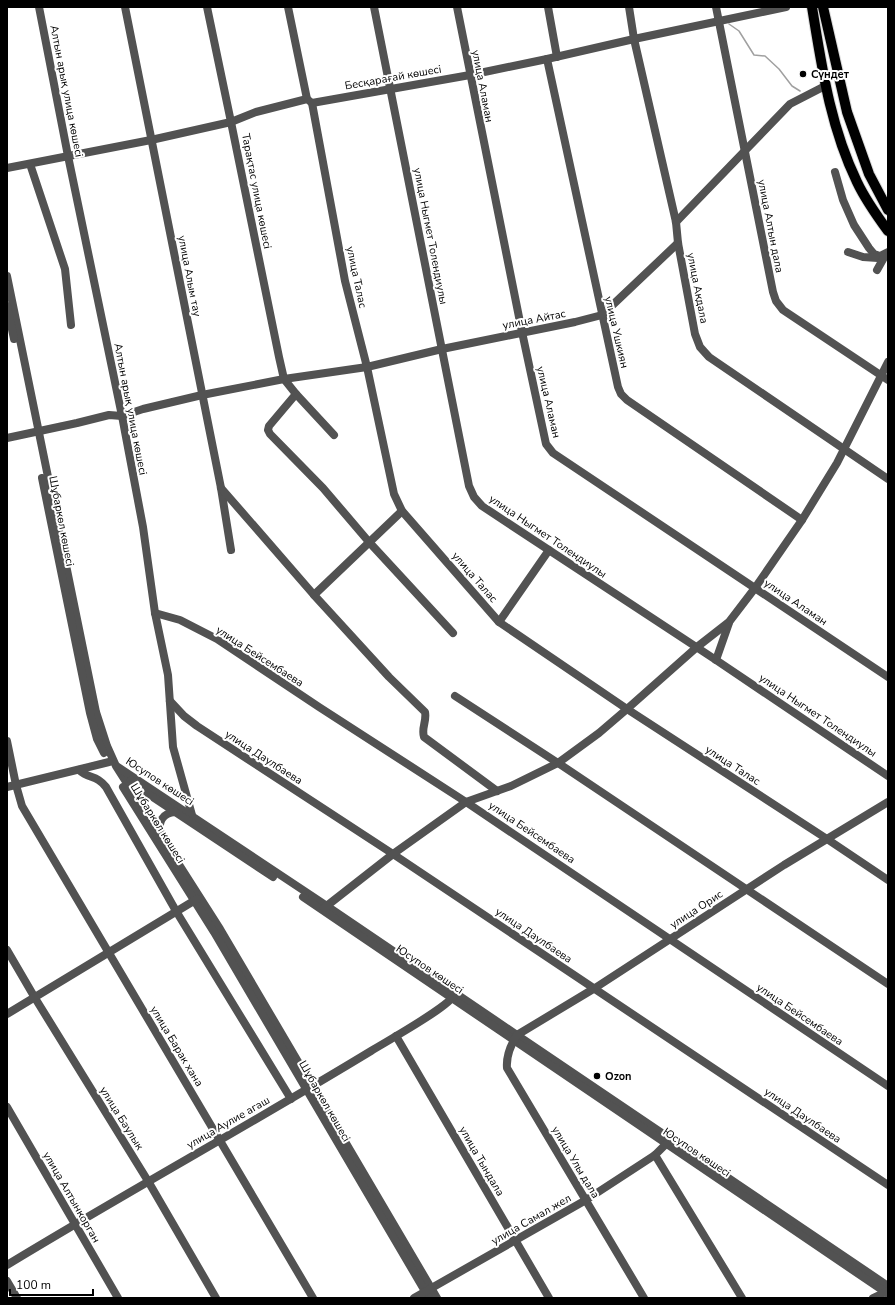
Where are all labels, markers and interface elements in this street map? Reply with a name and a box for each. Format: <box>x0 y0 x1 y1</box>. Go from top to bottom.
street label: Алтын арық улица көшесі <box>46 24 87 158</box>
street label: улица Аламан <box>468 49 497 124</box>
street label: Бесқарағай көшесі <box>344 62 443 93</box>
place label: Сүндет <box>811 67 850 82</box>
marker: Сүндет <box>798 69 808 79</box>
street label: Тарақтас улица көшесі <box>238 132 275 250</box>
street label: улица Ныгмет Толендиулы <box>410 166 451 306</box>
street label: улица Алтын дала <box>754 178 787 274</box>
street label: улица Алым тау <box>174 234 205 318</box>
street label: улица Талас <box>343 245 370 309</box>
street label: улица Акдала <box>683 251 712 325</box>
street label: улица Ушкиян <box>601 295 632 370</box>
street label: улица Айтас <box>501 306 567 333</box>
street label: Алтын арық улица көшесі <box>110 342 151 476</box>
street label: улица Аламан <box>533 365 564 440</box>
street label: Шұбаркөл көшесі <box>45 475 78 568</box>
street label: улица Ныгмет Толендиулы <box>486 491 610 581</box>
street label: улица Талас <box>448 549 501 606</box>
street label: улица Аламан <box>761 576 830 629</box>
street label: улица Бейсембаева <box>213 622 306 690</box>
street label: улица Ныгмет Толендиулы <box>756 670 880 760</box>
street label: улица Даулбаева <box>222 727 306 788</box>
street label: улица Талас <box>702 742 763 789</box>
street label: Юсупов көшесі <box>123 754 197 809</box>
street label: Шұбаркөл көшесі <box>127 780 188 866</box>
street label: улица Бейсембаева <box>485 798 578 867</box>
street label: улица Орис <box>667 887 726 932</box>
street label: улица Даулбаева <box>492 904 575 967</box>
street label: Юсупов көшесі <box>393 941 466 998</box>
street label: улица Бейсембаева <box>753 980 846 1049</box>
street label: улица Барак хана <box>146 1003 207 1090</box>
street label: Шұбаркөл көшесі <box>295 1058 354 1145</box>
place label: Ozon <box>605 1069 632 1084</box>
marker: Ozon <box>592 1071 602 1081</box>
street label: улица Баулык <box>96 1084 147 1153</box>
street label: улица Даулбаева <box>761 1084 844 1147</box>
street label: улица Аулие агаш <box>184 1093 273 1152</box>
street label: улица Улы дала <box>548 1123 603 1201</box>
street label: улица Тындала <box>455 1124 508 1199</box>
street label: Юсупов көшесі <box>660 1124 733 1181</box>
street label: улица Алтынкорган <box>39 1149 104 1246</box>
street label: улица Самал жел <box>489 1190 574 1248</box>
scale bar <box>10 1271 93 1297</box>
text: 100 m <box>16 1277 51 1293</box>

